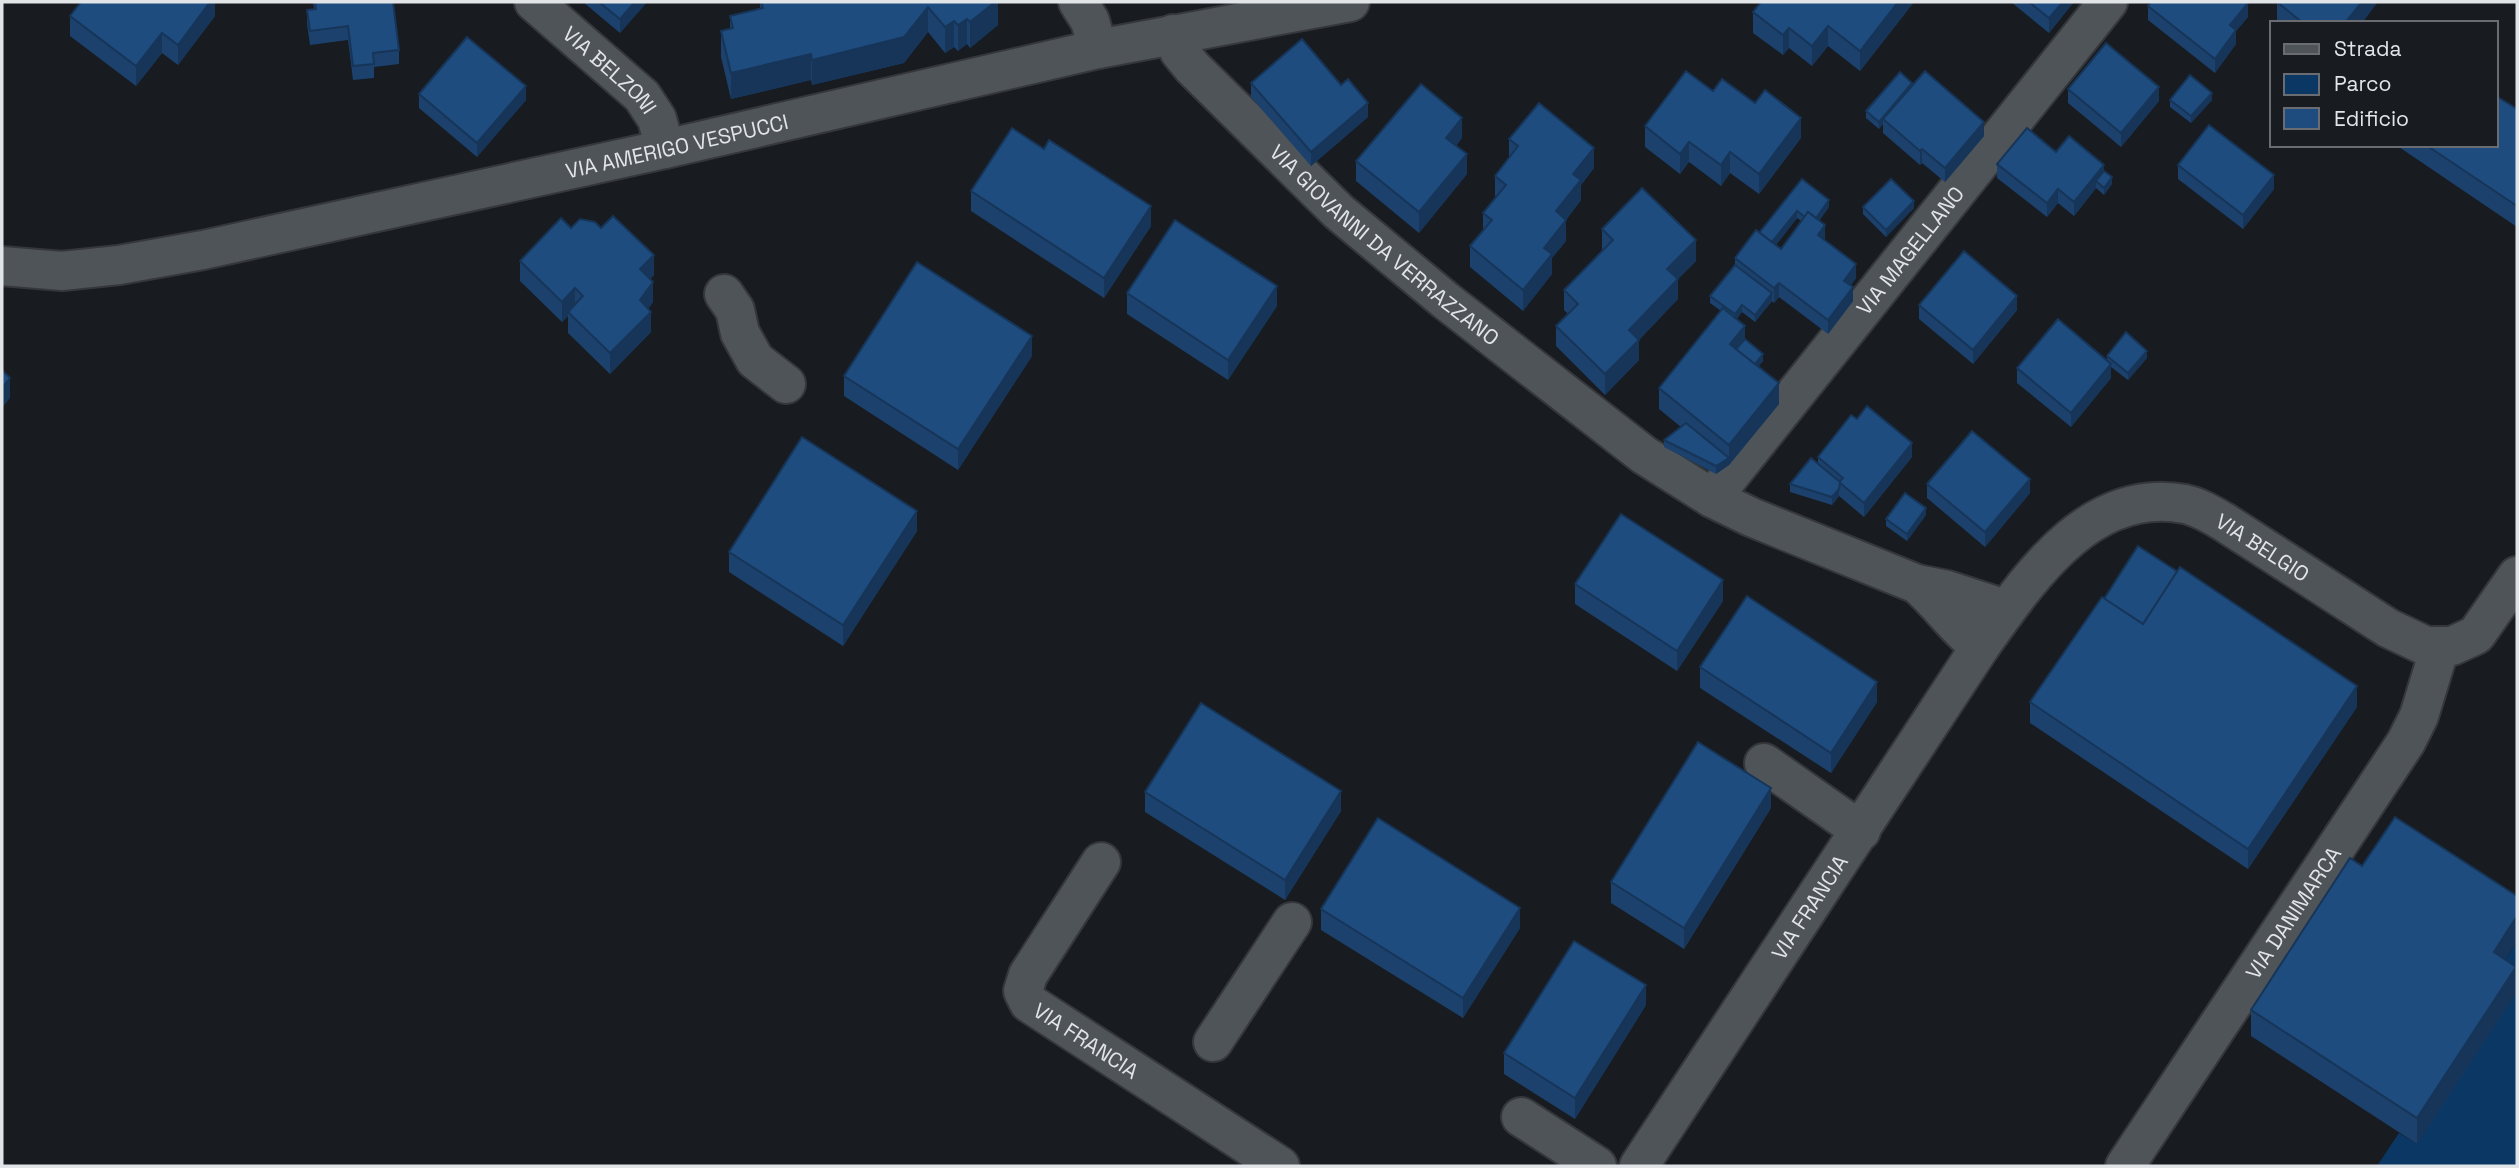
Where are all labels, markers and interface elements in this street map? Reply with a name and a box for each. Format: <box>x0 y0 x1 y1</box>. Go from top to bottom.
street label: VIA BELZONI <box>557 20 663 119</box>
legend <box>2270 21 2498 147</box>
text: Strada <box>2334 35 2401 62</box>
text: Parco <box>2334 70 2392 97</box>
text: Edificio <box>2334 105 2409 132</box>
street label: VIA AMERIGO VESPUCCI <box>563 108 791 184</box>
street label: VIA GIOVANNI DA VERRAZZANO <box>1264 138 1505 351</box>
street label: VIA MAGELLANO <box>1850 180 1969 320</box>
street label: VIA BELGIO <box>2211 507 2315 587</box>
street label: VIA DANIMARCA <box>2239 841 2347 984</box>
street label: VIA FRANCIA <box>1765 849 1853 965</box>
street label: VIA FRANCIA <box>1029 996 1144 1084</box>

